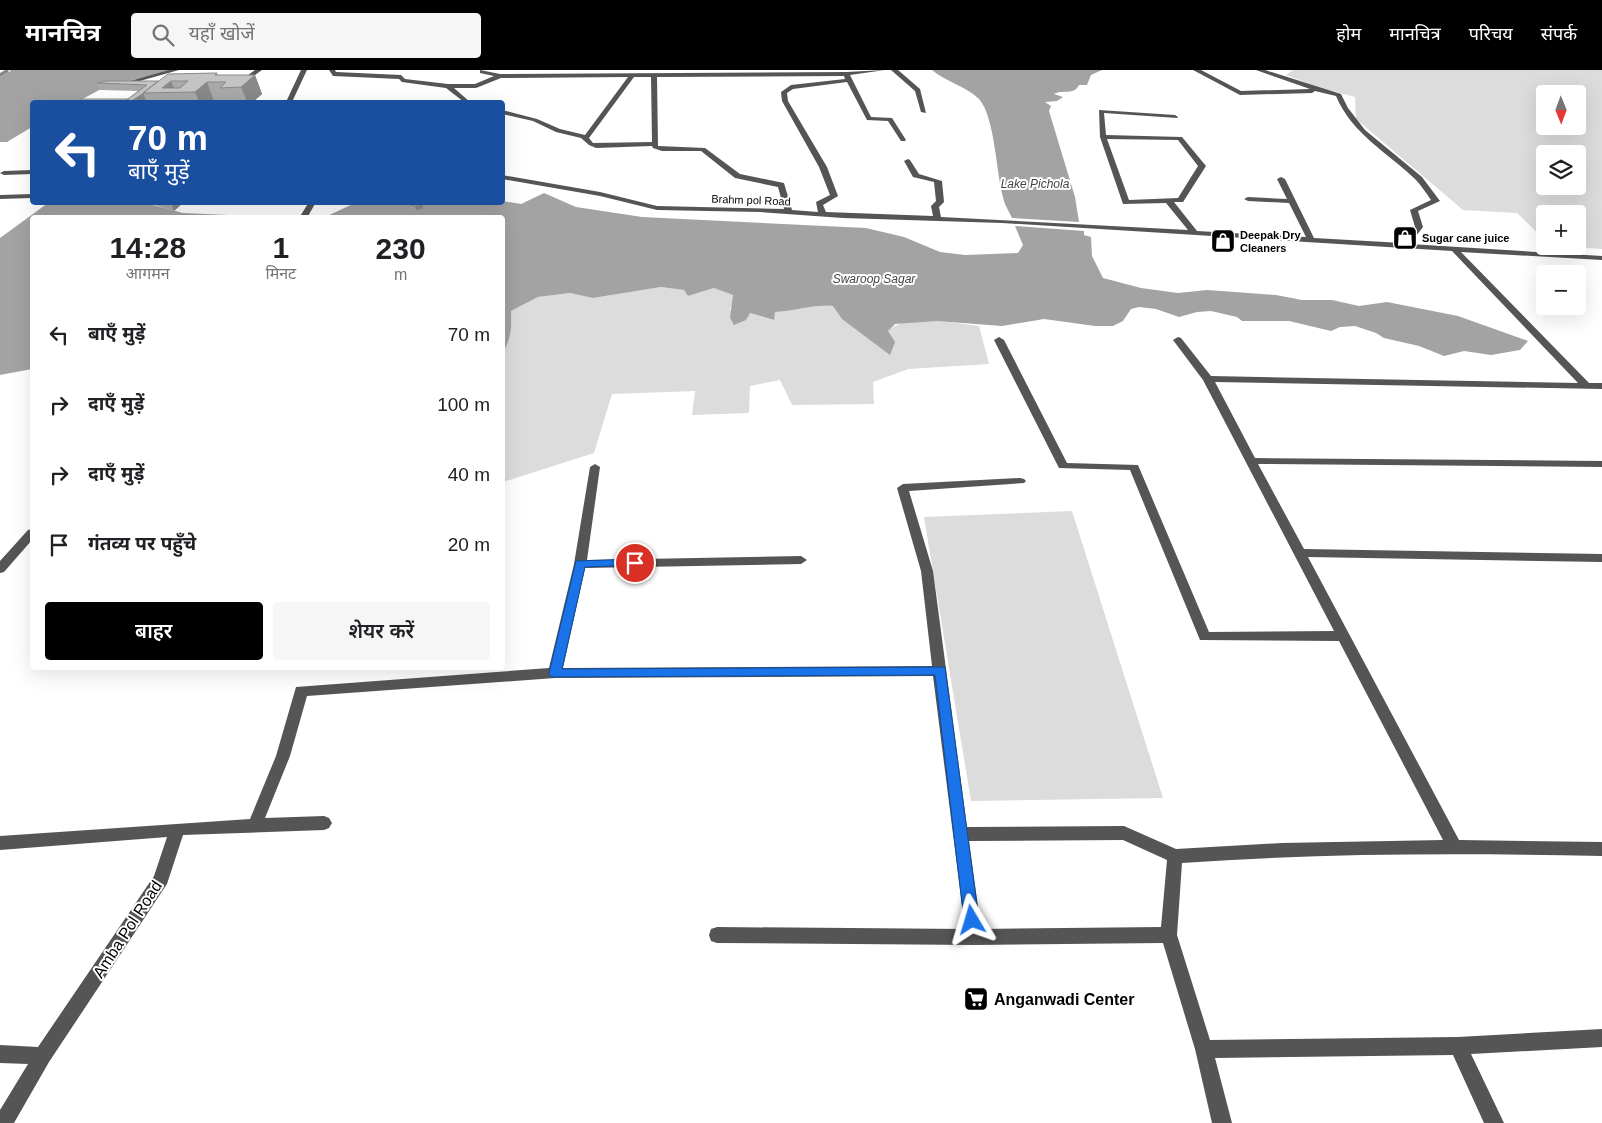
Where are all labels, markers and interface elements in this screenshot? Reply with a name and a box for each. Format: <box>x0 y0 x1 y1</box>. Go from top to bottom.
search box <box>131 13 481 58</box>
text: मानचित्र <box>25 19 101 46</box>
icon: search <box>149 21 177 49</box>
text: यहाँ खोजें <box>189 23 255 44</box>
text: होम <box>1336 24 1361 44</box>
text: मानचित्र <box>1389 24 1441 44</box>
text: परिचय <box>1469 24 1513 44</box>
text: संपर्क <box>1541 24 1577 44</box>
north arrow <box>1536 85 1586 135</box>
map controls <box>1536 85 1586 315</box>
text: 70 m <box>128 118 208 157</box>
icon: left <box>45 120 110 185</box>
button: layers <box>1536 145 1586 195</box>
text: बाएँ मुड़ें <box>128 159 189 184</box>
water label: Lake Pichola <box>1001 177 1070 191</box>
street label: Brahm pol Road <box>711 193 791 207</box>
button: + <box>1536 205 1586 255</box>
shop icon: Sugar cane juice <box>1392 225 1418 251</box>
shop icon: Deepak Dry Cleaners <box>1210 228 1236 254</box>
place label: Deepak Dry Cleaners <box>1240 229 1301 254</box>
text: 14:28 <box>109 231 186 264</box>
text: 1 <box>272 231 289 264</box>
text: 230 <box>376 232 426 265</box>
place label: Sugar cane juice <box>1422 232 1509 244</box>
text: आगमन <box>126 265 170 282</box>
text: मिनट <box>265 265 296 282</box>
button: − <box>1536 265 1586 315</box>
text: m <box>394 266 407 283</box>
water label: Swaroop Sagar <box>833 272 916 286</box>
icon: left <box>45 321 73 349</box>
text: बाएँ मुड़ें <box>88 323 145 344</box>
text: 70 m <box>448 324 490 345</box>
icon: right <box>45 391 73 419</box>
text: दाएँ मुड़ें <box>88 393 144 414</box>
text: 100 m <box>437 394 490 415</box>
icon: right <box>45 461 73 489</box>
text: दाएँ मुड़ें <box>88 463 144 484</box>
text: 40 m <box>448 464 490 485</box>
icon: arrive <box>45 531 73 559</box>
text: गंतव्य पर पहुँचे <box>88 533 196 554</box>
text: 20 m <box>448 534 490 555</box>
pin <box>614 542 656 584</box>
icon: arrive <box>621 549 649 577</box>
button: बाहर <box>45 602 263 660</box>
button: शेयर करें <box>273 602 490 660</box>
street label: Amba Pol Road <box>90 878 165 981</box>
position arrow <box>945 893 997 945</box>
supermarket icon: Anganwadi Center <box>963 986 989 1012</box>
place label: Anganwadi Center <box>994 991 1134 1008</box>

